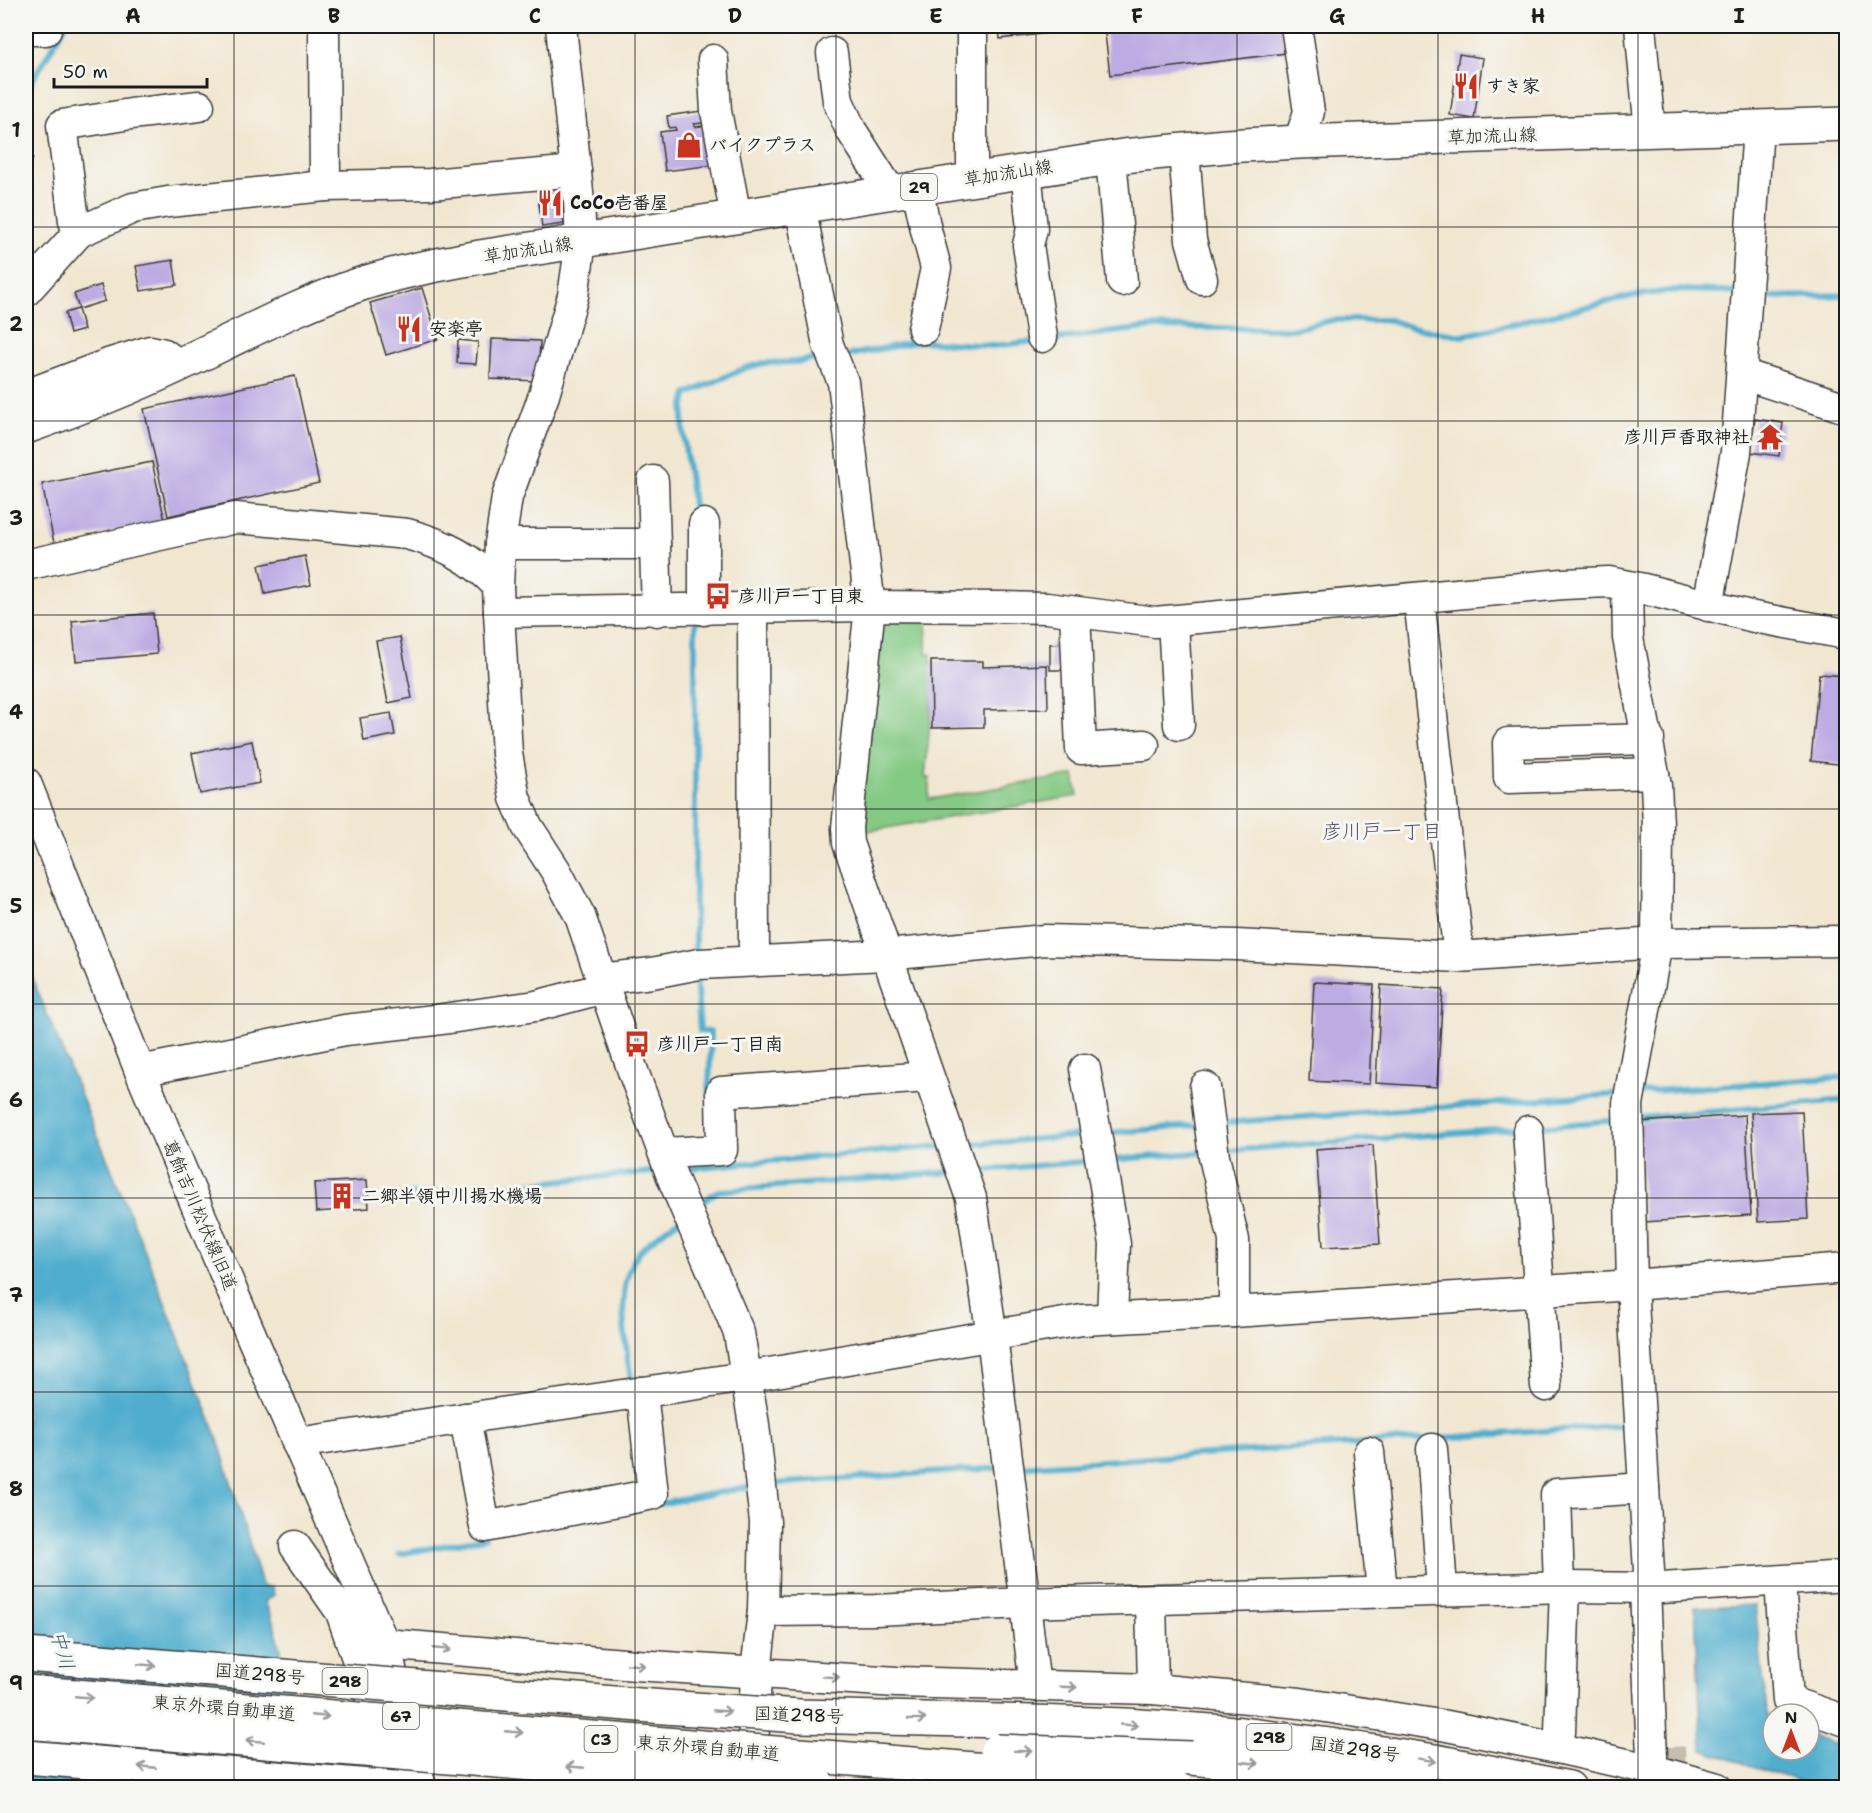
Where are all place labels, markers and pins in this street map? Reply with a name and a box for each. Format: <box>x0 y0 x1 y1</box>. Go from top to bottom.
restaurant icon: すき家 <box>1451 71 1481 101</box>
place label: すき家 <box>1486 74 1540 98</box>
shop icon: バイクプラス <box>674 130 704 160</box>
place label: バイクプラス <box>709 133 816 157</box>
restaurant icon: CoCo壱番屋 <box>535 188 565 218</box>
place label: CoCo壱番屋 <box>570 191 669 215</box>
restaurant icon: 安楽亭 <box>394 314 424 344</box>
place label: 安楽亭 <box>429 317 483 341</box>
temple icon: 彦川戸香取神社 <box>1755 422 1785 452</box>
place label: 彦川戸香取神社 <box>1624 425 1750 449</box>
bus stop icon: 彦川戸一丁目東 <box>703 581 733 611</box>
place label: 彦川戸一丁目東 <box>738 584 864 608</box>
bus stop icon: 彦川戸一丁目南 <box>622 1029 652 1059</box>
place label: 彦川戸一丁目南 <box>657 1032 783 1056</box>
building icon: 二郷半領中川揚水機場 <box>327 1181 357 1211</box>
place label: 二郷半領中川揚水機場 <box>362 1184 542 1208</box>

